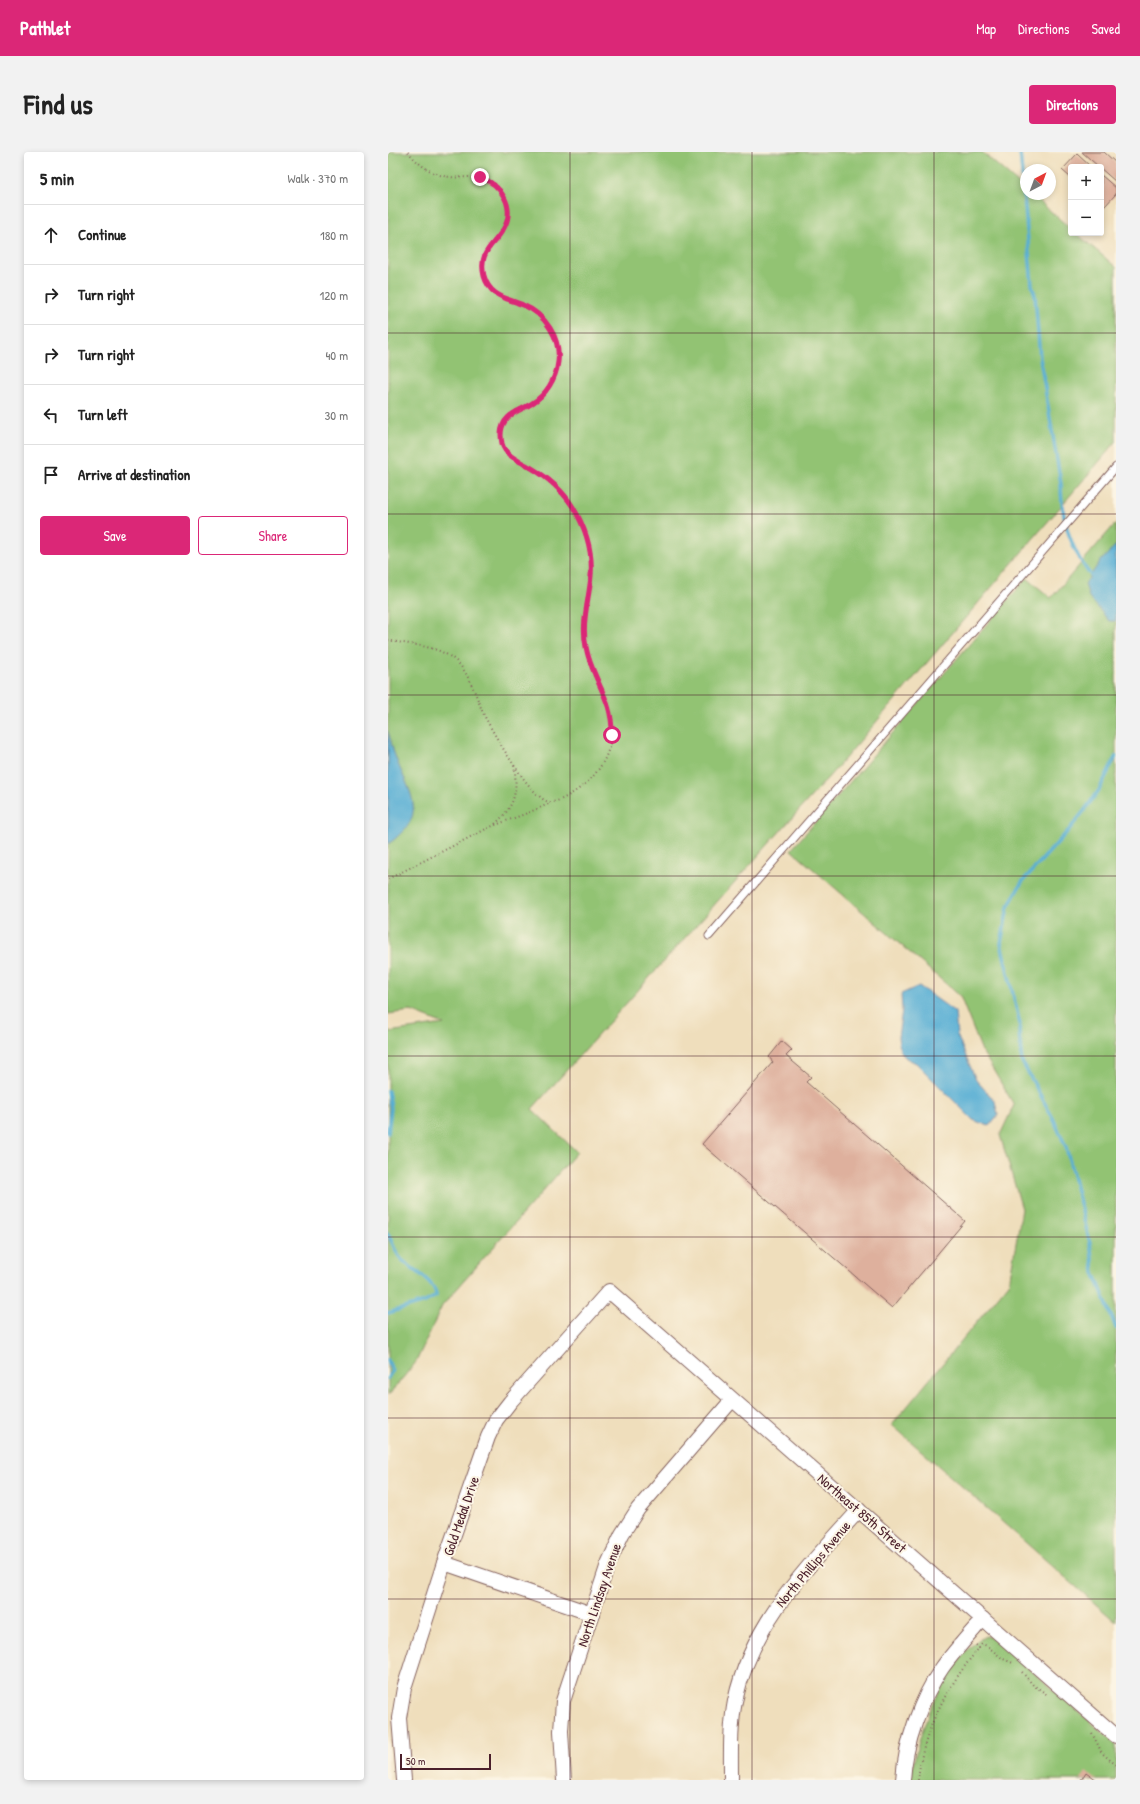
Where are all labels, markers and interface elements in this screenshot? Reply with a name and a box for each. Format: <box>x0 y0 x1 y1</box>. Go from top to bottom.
text: Pathlet <box>20 15 70 41</box>
text: Map <box>976 19 996 38</box>
text: Directions <box>1018 19 1069 38</box>
text: Saved <box>1091 19 1120 38</box>
text: Find us <box>24 85 93 123</box>
button: Directions <box>1029 85 1116 124</box>
north arrow <box>1020 164 1056 200</box>
map controls <box>1068 164 1104 236</box>
button: + <box>1068 164 1104 200</box>
text: 5 min <box>40 167 74 190</box>
route end <box>471 168 489 186</box>
text: Walk · 370 m <box>288 169 348 187</box>
button: − <box>1068 200 1104 236</box>
icon: ahead <box>40 224 62 246</box>
text: Continue <box>78 224 126 245</box>
text: 180 m <box>320 226 348 244</box>
icon: right <box>40 284 62 306</box>
text: Turn right <box>78 284 134 305</box>
text: 120 m <box>320 286 348 304</box>
icon: right <box>40 344 62 366</box>
text: Turn right <box>78 344 134 365</box>
text: 40 m <box>325 346 348 364</box>
icon: left <box>40 404 62 426</box>
text: Turn left <box>78 404 128 425</box>
text: 30 m <box>325 406 348 424</box>
icon: arrive <box>40 464 62 486</box>
text: Arrive at destination <box>78 464 190 485</box>
button: Save <box>40 516 190 555</box>
button: Share <box>198 516 348 555</box>
route start <box>603 726 621 744</box>
street label: Northeast 85th Street <box>814 1469 911 1557</box>
street label: Gold Medal Drive <box>438 1473 483 1558</box>
street label: North Phillips Avenue <box>771 1516 855 1612</box>
street label: North Lindsay Avenue <box>572 1540 626 1649</box>
scale bar <box>400 1752 491 1771</box>
text: 50 m <box>406 1754 426 1768</box>

